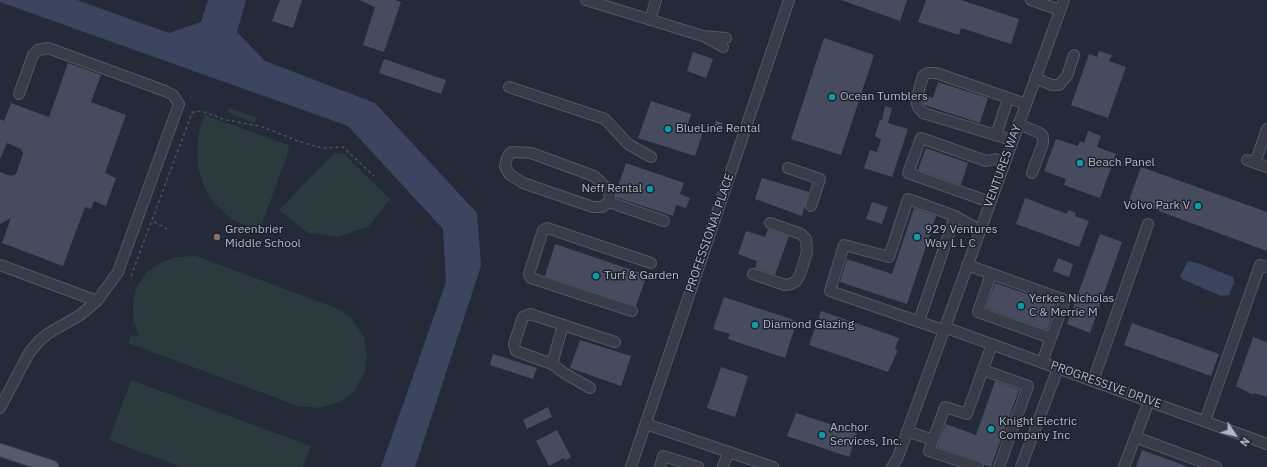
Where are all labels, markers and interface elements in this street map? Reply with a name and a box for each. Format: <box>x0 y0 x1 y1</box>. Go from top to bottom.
place label: Ocean Tumblers <box>840 90 928 104</box>
marker: Ocean Tumblers <box>827 92 837 102</box>
place label: BlueLine Rental <box>676 122 761 136</box>
street label: VENTURES WAY <box>981 123 1025 209</box>
marker: BlueLine Rental <box>663 124 673 134</box>
place label: Beach Panel <box>1088 156 1155 170</box>
marker: Beach Panel <box>1075 158 1085 168</box>
street label: PROFESSIONAL PLACE <box>683 172 737 294</box>
place label: Neff Rental <box>582 182 642 196</box>
marker: Neff Rental <box>645 184 655 194</box>
place label: Volvo Park V <box>1123 199 1190 213</box>
marker: Volvo Park V <box>1193 201 1203 211</box>
place label: Greenbrier Middle School <box>225 223 301 251</box>
place label: 929 Ventures Way L L C <box>925 223 998 251</box>
marker: Greenbrier Middle School <box>212 232 222 242</box>
marker: 929 Ventures Way L L C <box>912 232 922 242</box>
place label: Turf & Garden <box>604 269 679 283</box>
marker: Turf & Garden <box>591 271 601 281</box>
place label: Yerkes Nicholas C & Merrie M <box>1029 292 1114 320</box>
marker: Yerkes Nicholas C & Merrie M <box>1016 301 1026 311</box>
place label: Diamond Glazing <box>763 318 854 332</box>
marker: Diamond Glazing <box>750 320 760 330</box>
street label: PROGRESSIVE DRIVE <box>1049 358 1163 412</box>
place label: Knight Electric Company Inc <box>999 415 1077 443</box>
north arrow <box>1215 415 1255 455</box>
place label: Anchor Services, Inc. <box>830 421 902 449</box>
marker: Knight Electric Company Inc <box>986 424 996 434</box>
marker: Anchor Services, Inc. <box>817 430 827 440</box>
text: N <box>1237 435 1253 449</box>

